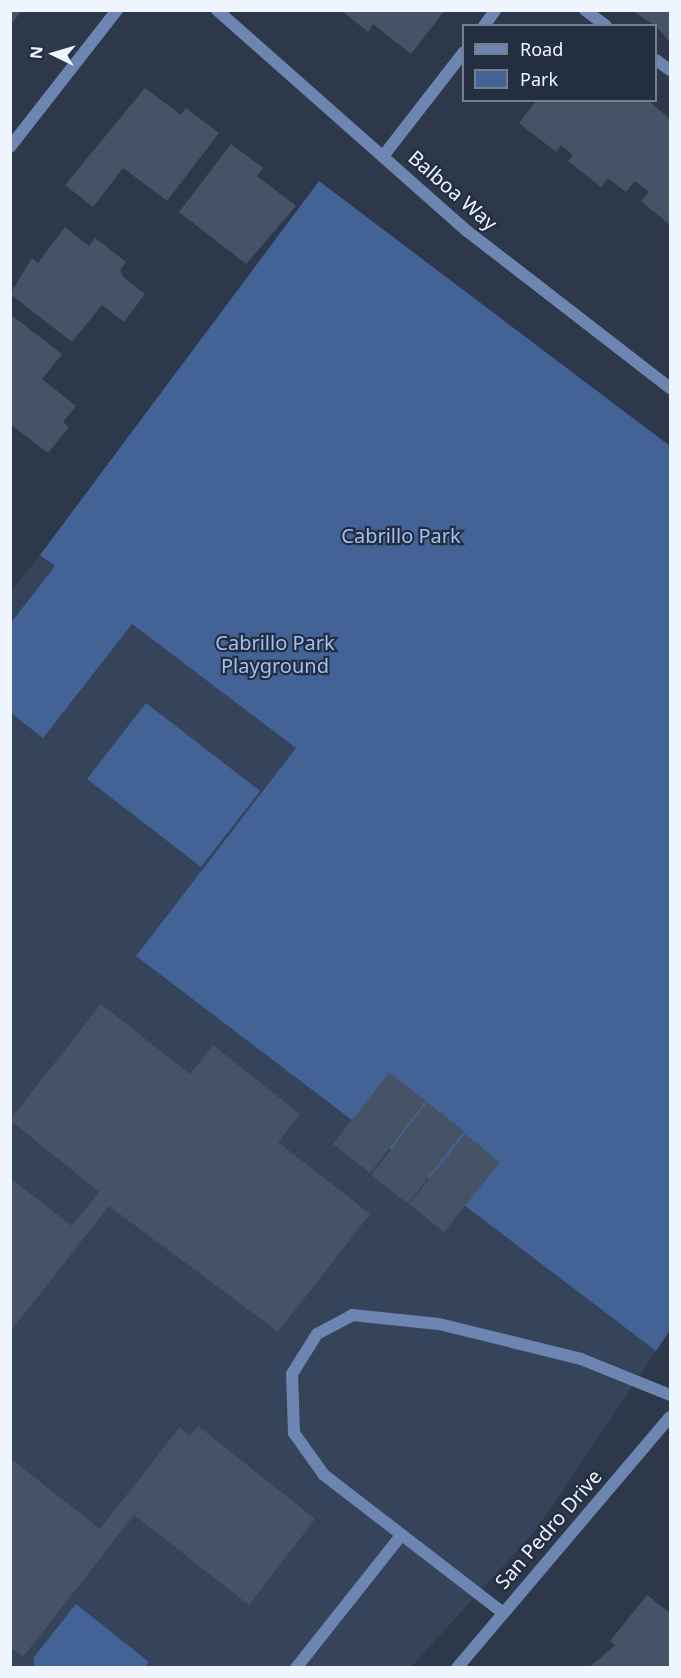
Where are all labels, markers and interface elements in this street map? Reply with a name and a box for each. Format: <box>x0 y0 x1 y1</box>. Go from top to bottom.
north arrow <box>24 24 84 84</box>
legend <box>462 24 657 102</box>
text: Road <box>520 37 563 61</box>
text: N <box>25 45 48 60</box>
text: Park <box>520 67 558 91</box>
street label: Balboa Way <box>404 145 502 235</box>
park label: Cabrillo Park <box>341 523 461 547</box>
park label: Cabrillo Park Playground <box>215 631 335 678</box>
street label: San Pedro Drive <box>490 1465 606 1593</box>

